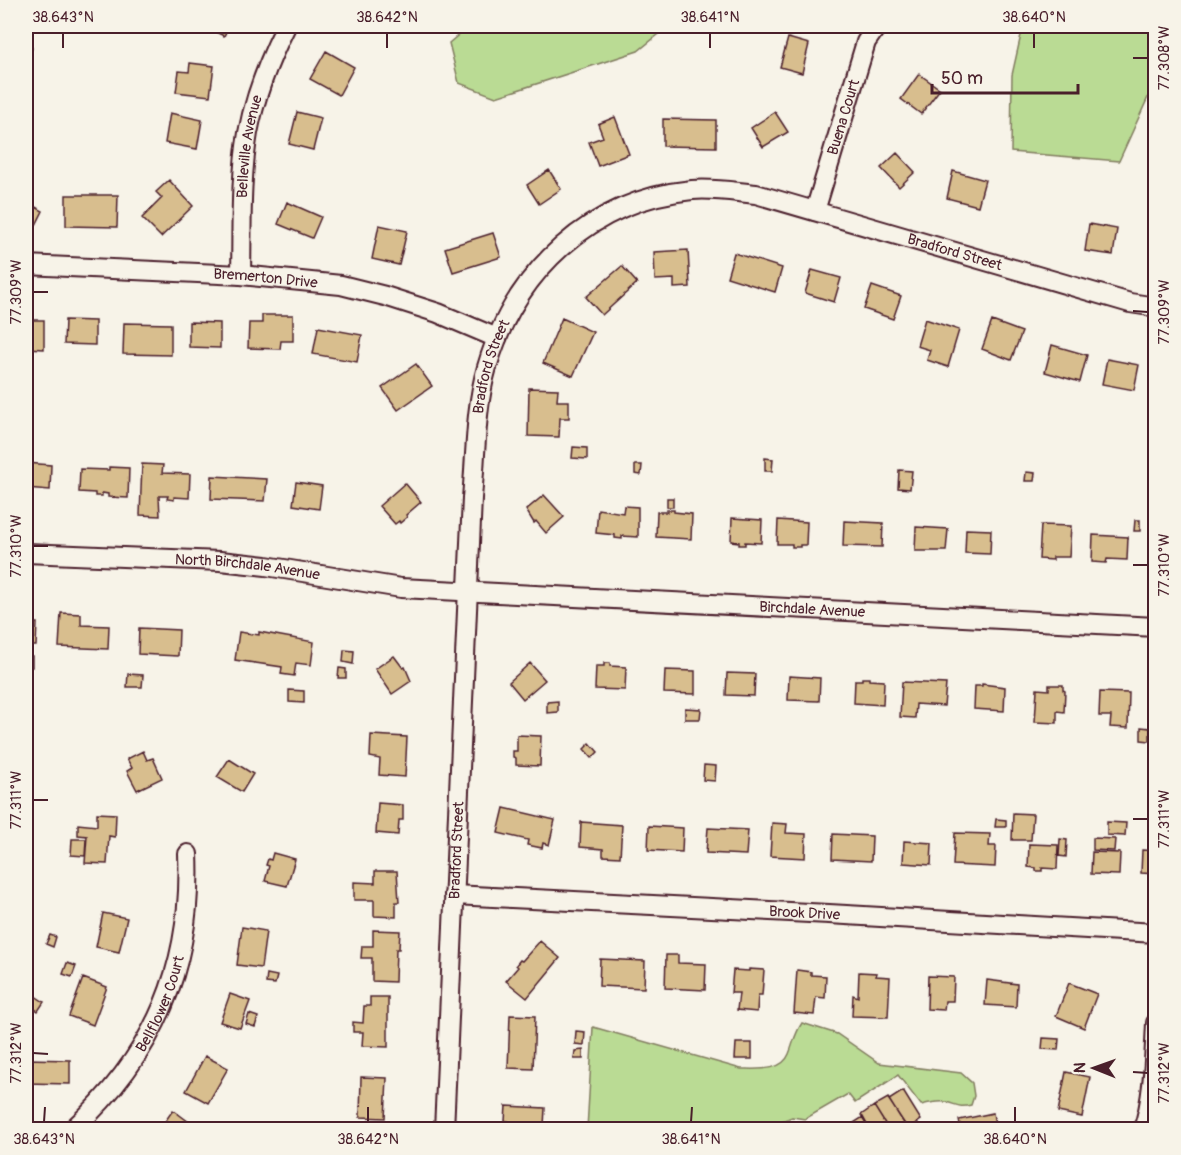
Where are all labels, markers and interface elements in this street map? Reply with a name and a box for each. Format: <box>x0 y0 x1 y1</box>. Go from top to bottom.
text: 38.643°N <box>32 8 94 27</box>
text: 38.642°N <box>356 8 418 27</box>
text: 38.641°N <box>680 8 740 27</box>
text: 38.640°N <box>1002 8 1066 27</box>
text: 77.308°W <box>1155 25 1174 90</box>
scale bar <box>932 57 1078 95</box>
text: 50 m <box>941 67 983 90</box>
street label: Buena Court <box>823 76 864 157</box>
street label: Belleville Avenue <box>233 92 267 198</box>
street label: Bradford Street <box>905 229 1005 275</box>
text: 77.309°W <box>7 259 26 324</box>
street label: Bremerton Drive <box>213 264 319 292</box>
text: 77.309°W <box>1155 279 1174 344</box>
street label: Bradford Street <box>469 315 514 415</box>
text: 77.310°W <box>7 514 26 578</box>
text: 77.310°W <box>1155 533 1174 597</box>
street label: North Birchdale Avenue <box>175 550 322 584</box>
street label: Birchdale Avenue <box>759 597 866 621</box>
text: 77.311°W <box>7 770 26 829</box>
text: 77.311°W <box>1155 789 1174 848</box>
street label: Bradford Street <box>445 800 468 900</box>
street label: Brook Drive <box>768 901 841 924</box>
street label: Bellflower Court <box>131 953 189 1056</box>
text: 77.312°W <box>7 1022 26 1084</box>
north arrow <box>1064 1038 1124 1098</box>
text: 77.312°W <box>1155 1042 1174 1104</box>
text: N <box>1070 1062 1090 1073</box>
text: 38.643°N <box>13 1130 75 1149</box>
text: 38.642°N <box>337 1130 399 1149</box>
text: 38.641°N <box>661 1130 721 1149</box>
text: 38.640°N <box>983 1130 1047 1149</box>

